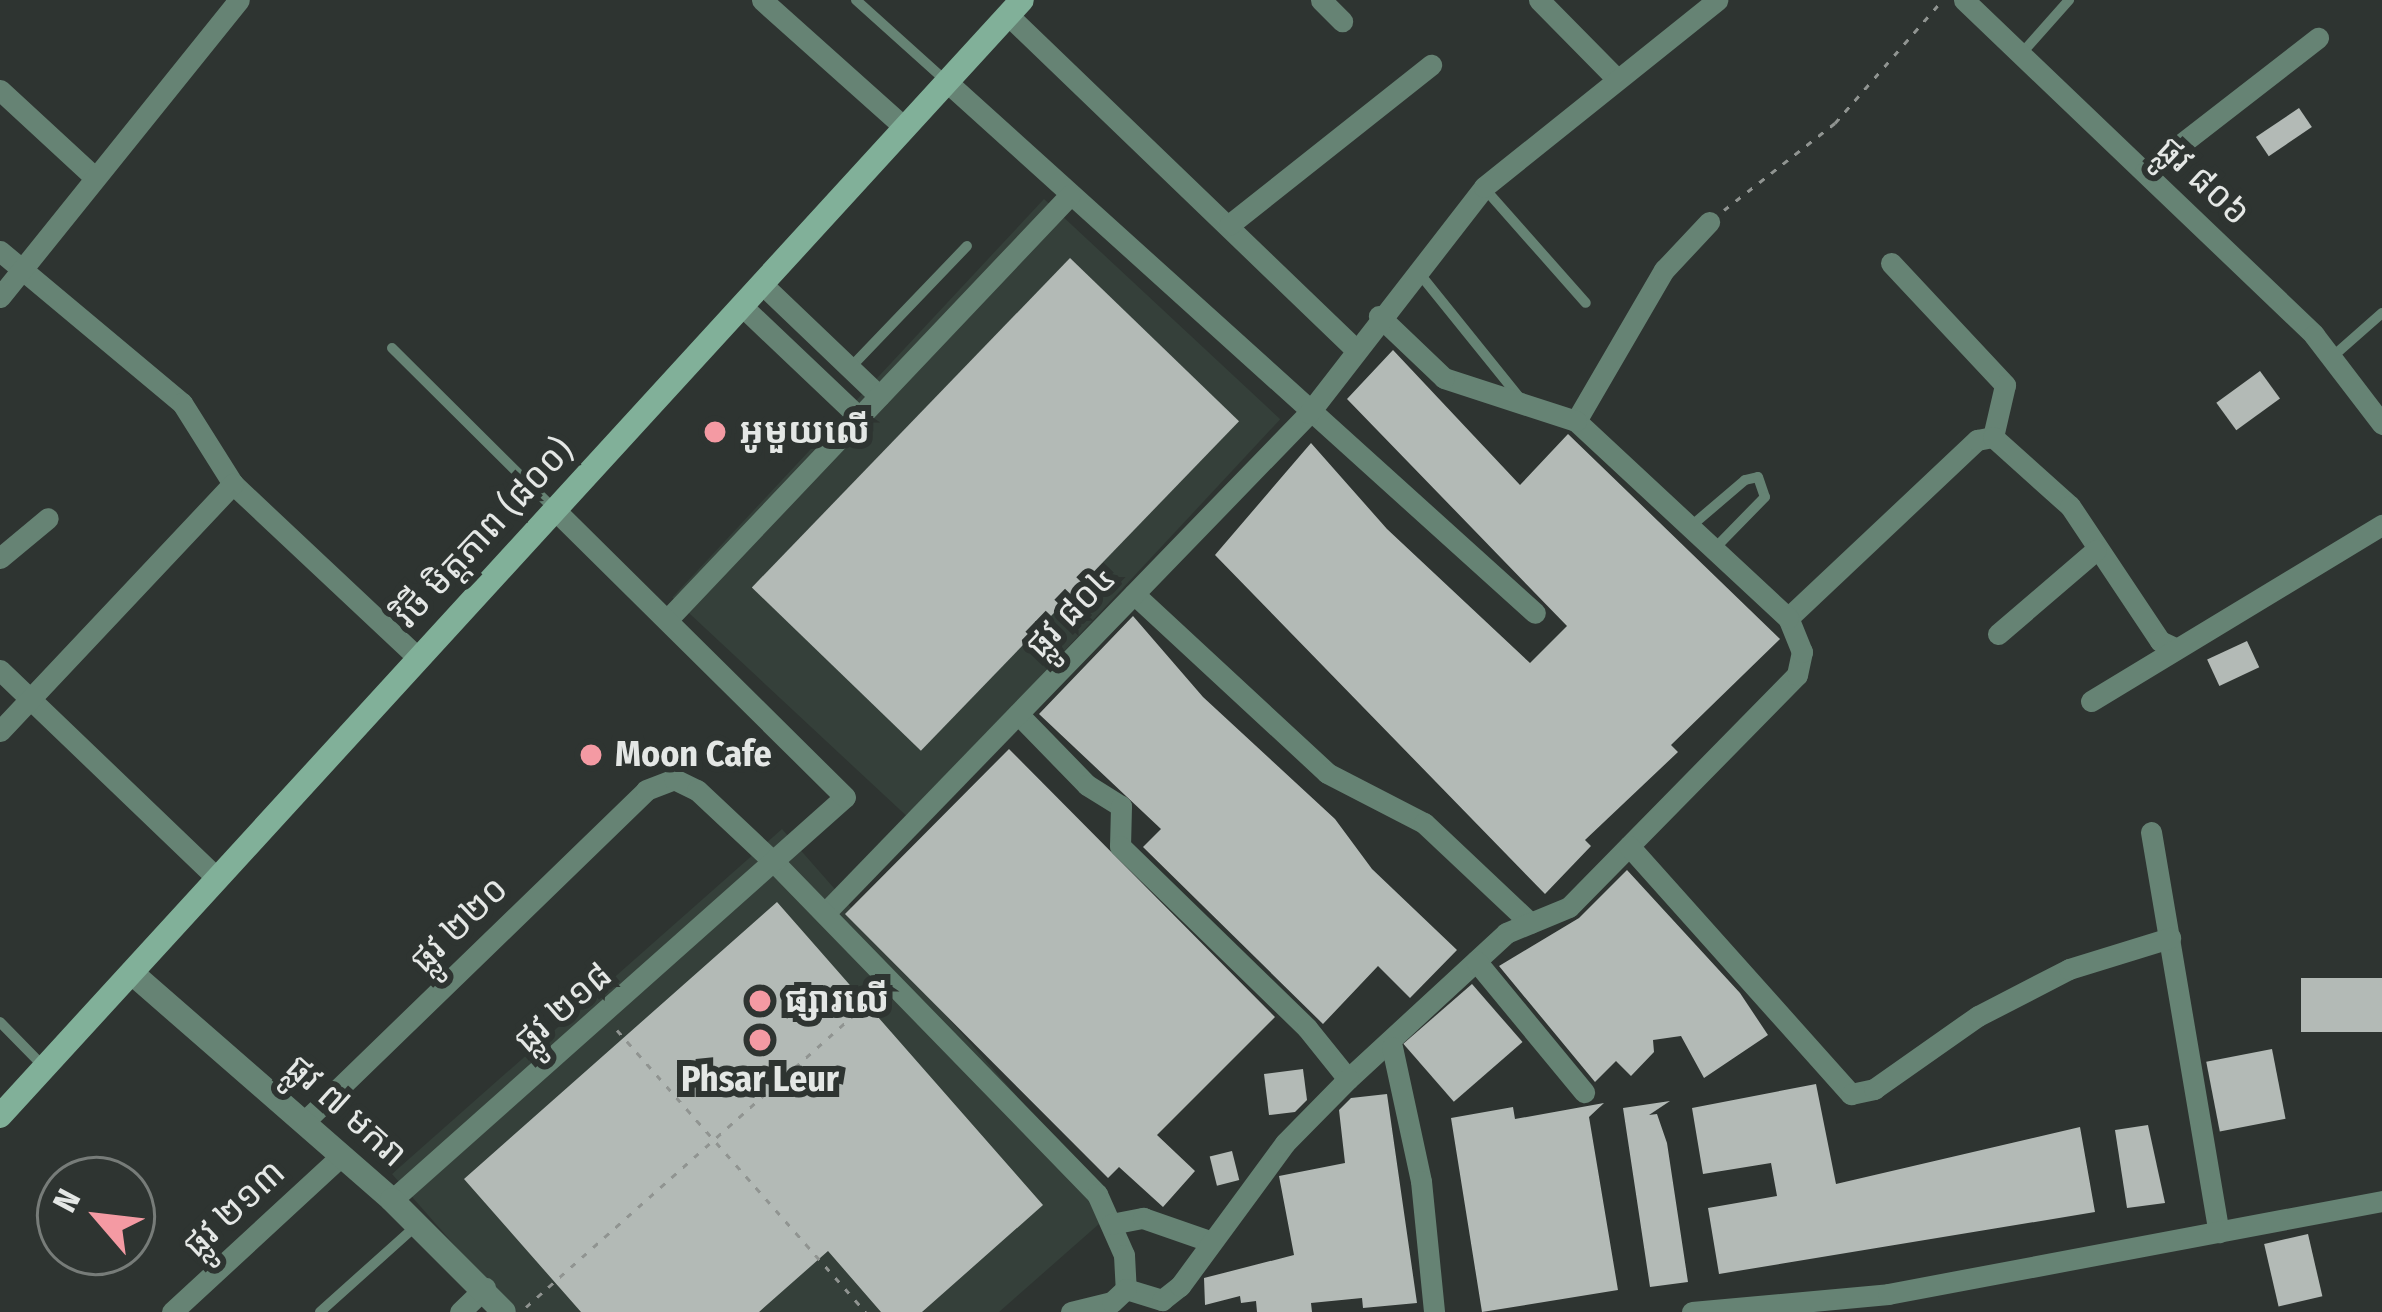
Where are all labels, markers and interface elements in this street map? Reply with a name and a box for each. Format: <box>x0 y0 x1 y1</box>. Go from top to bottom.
street label: ផ្លូវ ៨០៦ <box>2147 127 2259 235</box>
place label: អូមួយលេី <box>739 410 870 454</box>
marker: អូមួយលេី <box>702 419 728 445</box>
street label: វិថី មិត្តភាព (៨០០) <box>385 429 583 637</box>
street label: ផ្លូវ ៨០៤ <box>1017 557 1125 667</box>
place label: Moon Cafe <box>615 733 772 777</box>
marker: Moon Cafe <box>578 742 604 768</box>
street label: ផ្លូវ ២២០ <box>401 868 517 982</box>
street label: ផ្លូវ ២១៨ <box>505 954 621 1062</box>
place label: ផ្សារលើ <box>784 979 889 1023</box>
marker: ផ្សារលើ <box>747 988 773 1014</box>
marker: Phsar Leur <box>747 1027 773 1053</box>
street label: ផ្លូវ ៧ មករា <box>277 1046 415 1176</box>
place label: Phsar Leur <box>681 1058 839 1102</box>
street label: ផ្លូវ ២១៣ <box>174 1151 294 1267</box>
north arrow <box>36 1156 156 1276</box>
text: N <box>45 1182 89 1219</box>

